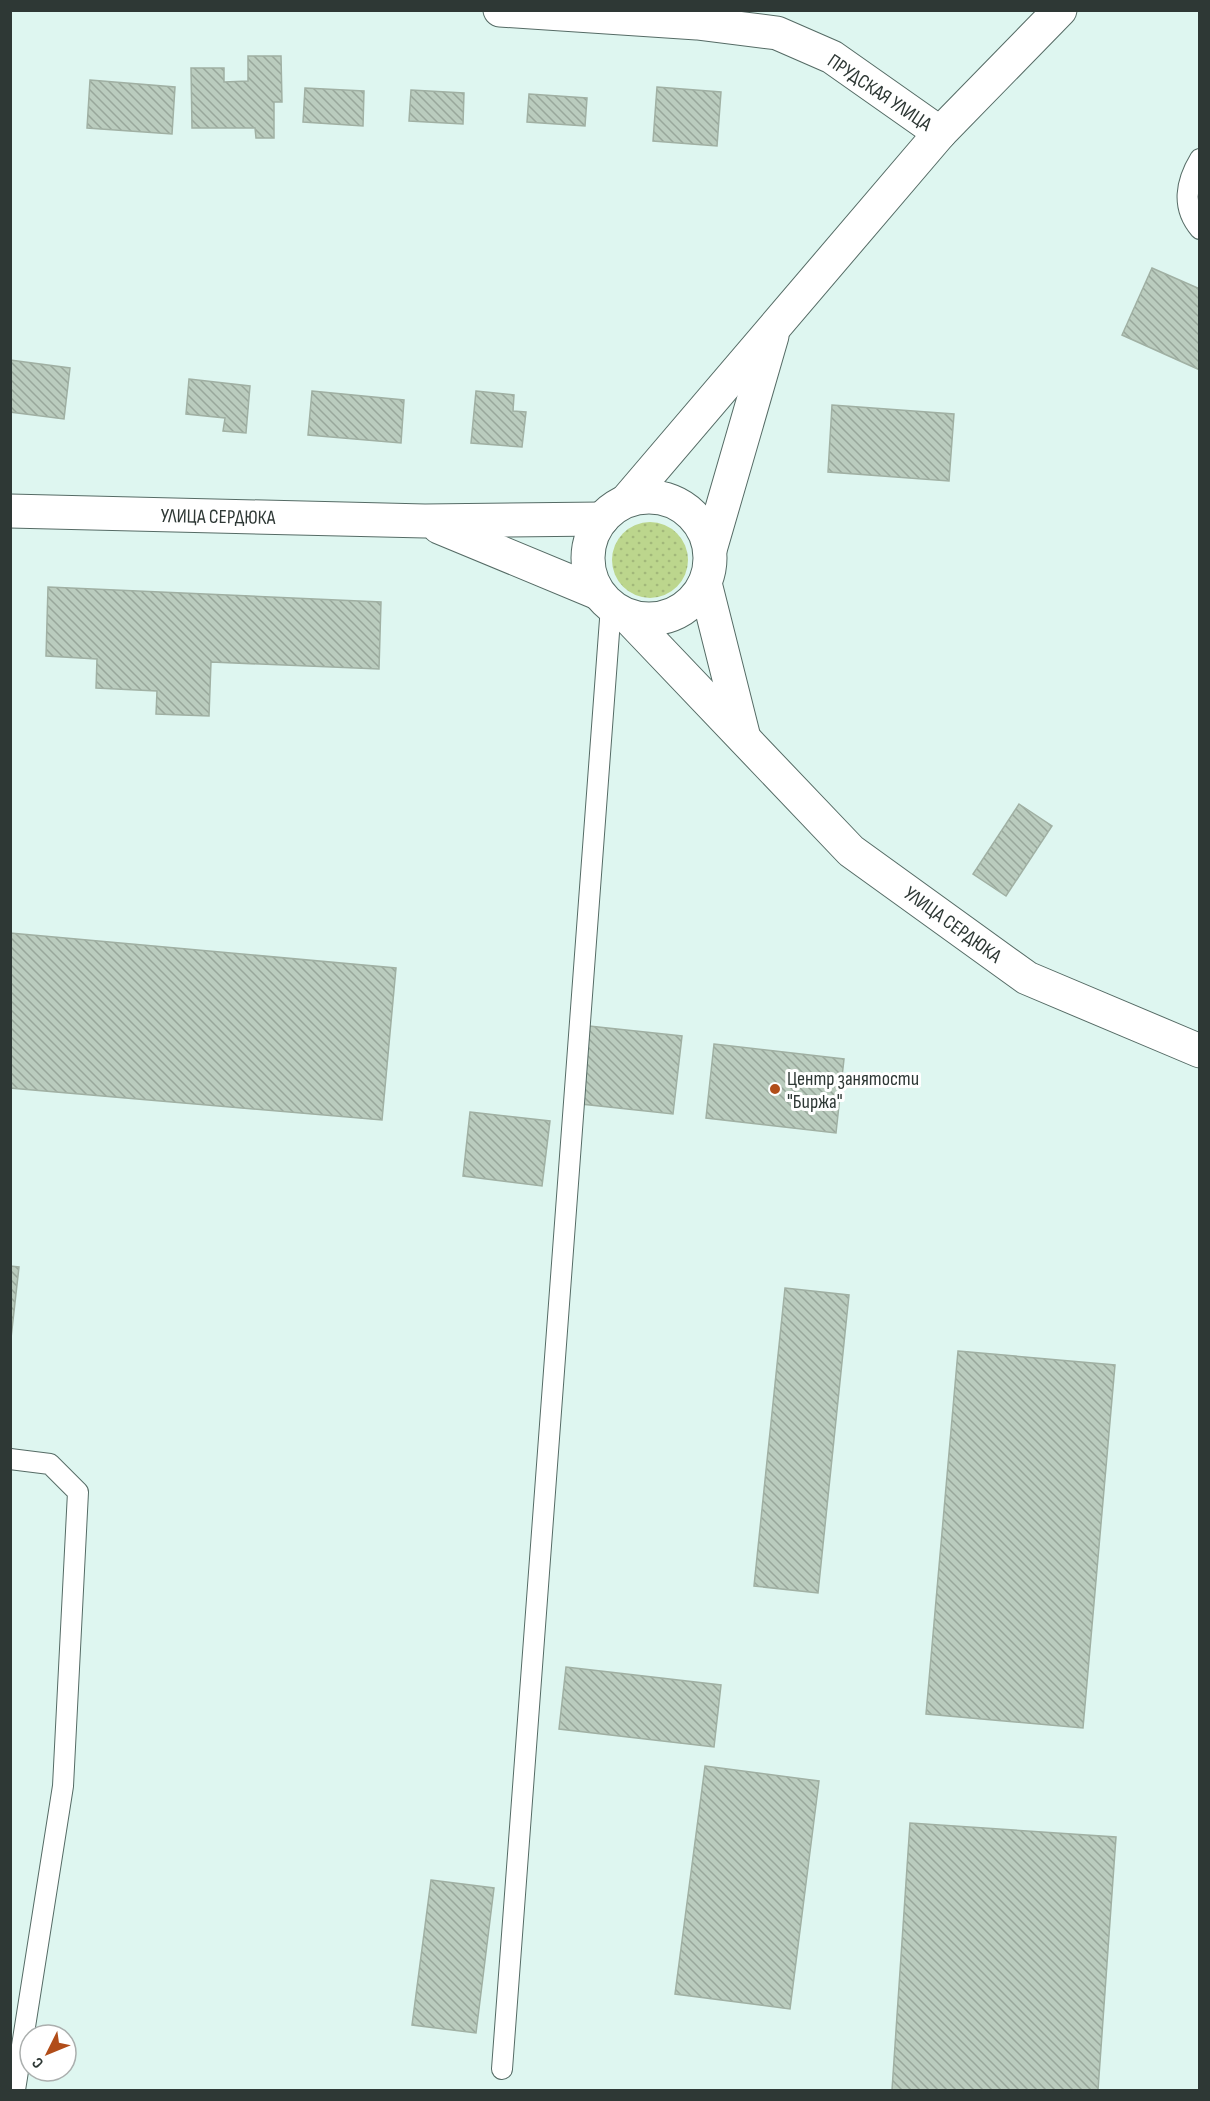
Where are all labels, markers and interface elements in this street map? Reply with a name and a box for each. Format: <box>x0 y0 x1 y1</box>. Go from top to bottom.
street label: ПРУДСКАЯ УЛИЦА <box>823 49 936 137</box>
street label: УЛИЦА СЕРДЮКА <box>160 504 276 530</box>
street label: УЛИЦА СЕРДЮКА <box>899 881 1006 969</box>
place label: Центр занятости "Биржа" <box>787 1067 919 1114</box>
marker: Центр занятости "Биржа" <box>768 1082 782 1096</box>
north arrow <box>18 2023 78 2083</box>
text: С <box>28 2053 48 2072</box>

